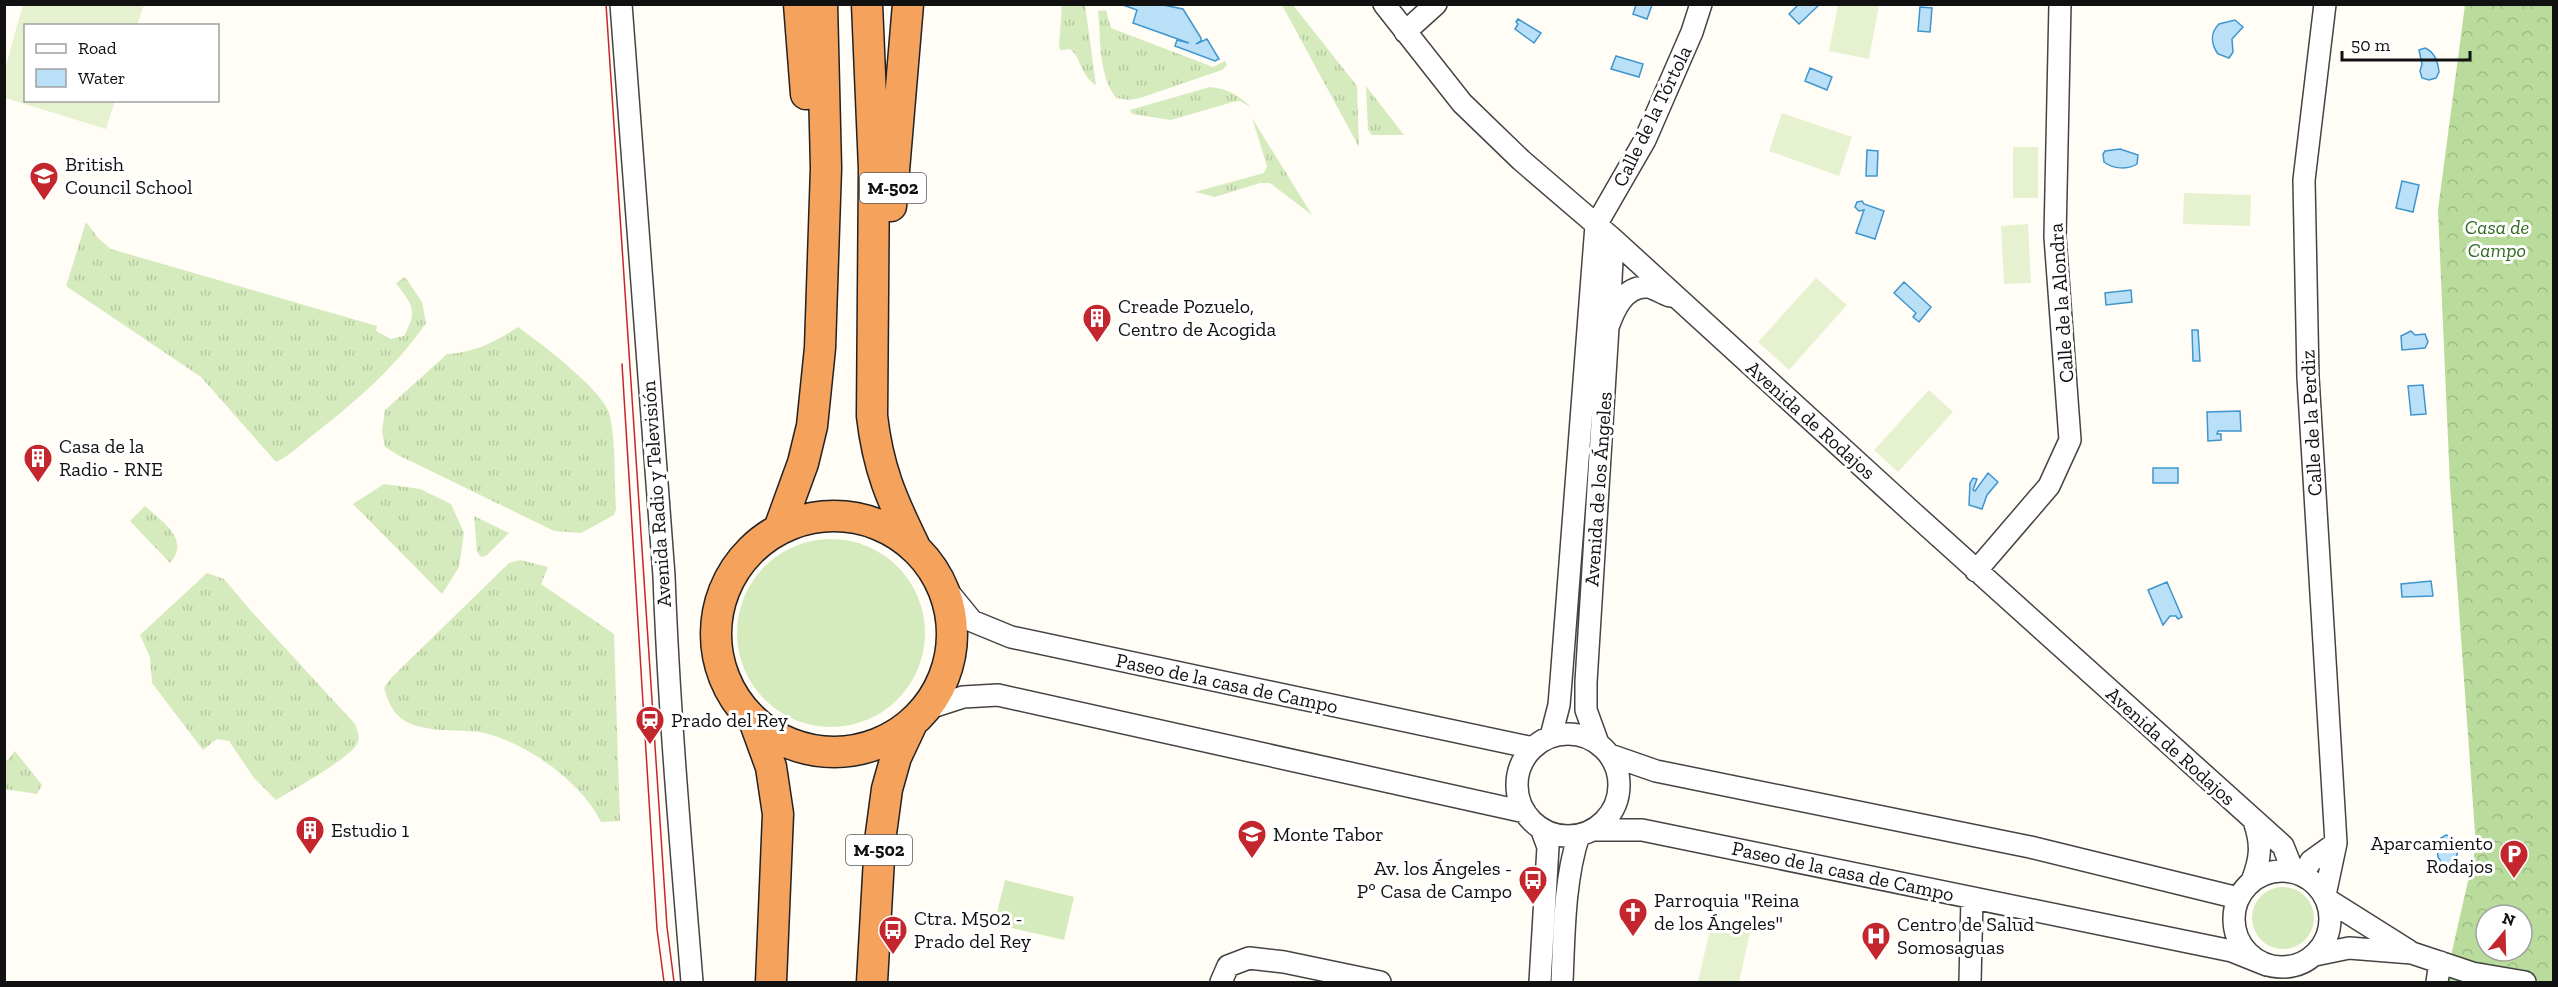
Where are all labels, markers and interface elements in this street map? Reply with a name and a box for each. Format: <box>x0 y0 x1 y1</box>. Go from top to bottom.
legend <box>24 24 219 102</box>
scale bar <box>2342 24 2470 62</box>
text: 50 m <box>2351 34 2391 56</box>
text: Road <box>78 37 117 59</box>
street label: Calle de la Tórtola <box>1608 41 1697 190</box>
text: Water <box>78 67 125 89</box>
place label: British Council School <box>65 152 193 199</box>
school or university icon: British Council School <box>28 160 60 202</box>
road number: M-502 <box>860 173 926 203</box>
park label: Casa de Campo <box>2465 215 2529 262</box>
street label: Calle de la Alondra <box>2043 222 2079 384</box>
place label: Creade Pozuelo, Centro de Acogida <box>1118 294 1276 341</box>
building icon: Creade Pozuelo, Centro de Acogida <box>1081 302 1113 344</box>
street label: Calle de la Perdiz <box>2295 349 2327 497</box>
street label: Avenida de Rodajos <box>1741 356 1881 484</box>
street label: Avenida Radio y Televisión <box>636 379 676 608</box>
street label: Avenida de los Ángeles <box>1579 391 1617 587</box>
place label: Casa de la Radio - RNE <box>59 434 163 481</box>
building icon: Casa de la Radio - RNE <box>22 442 54 484</box>
street label: Paseo de la casa de Campo <box>1114 648 1340 718</box>
street label: Avenida de Rodajos <box>2101 682 2241 810</box>
station icon: Prado del Rey <box>634 704 666 746</box>
place label: Prado del Rey <box>671 708 789 732</box>
building icon: Estudio 1 <box>294 814 326 856</box>
place label: Estudio 1 <box>331 818 410 842</box>
school or university icon: Monte Tabor <box>1236 818 1268 860</box>
place label: Monte Tabor <box>1273 822 1384 846</box>
place label: Aparcamiento Rodajos <box>2371 831 2493 878</box>
road number: M-502 <box>846 835 912 865</box>
street label: Paseo de la casa de Campo <box>1730 836 1956 906</box>
parking icon: Aparcamiento Rodajos <box>2498 838 2530 880</box>
place label: Av. los Ángeles - Pº Casa de Campo <box>1357 856 1512 903</box>
bus stop icon: Av. los Ángeles - Pº Casa de Campo <box>1517 864 1549 906</box>
place label: Parroquia "Reina de los Ángeles" <box>1654 888 1800 935</box>
church icon: Parroquia "Reina de los Ángeles" <box>1617 896 1649 938</box>
north arrow <box>2474 903 2534 963</box>
place label: Ctra. M502 - Prado del Rey <box>914 906 1032 953</box>
text: N <box>2500 908 2518 930</box>
place label: Centro de Salud Somosaguas <box>1897 912 2034 959</box>
bus stop icon: Ctra. M502 - Prado del Rey <box>877 914 909 956</box>
hospital icon: Centro de Salud Somosaguas <box>1860 920 1892 962</box>

